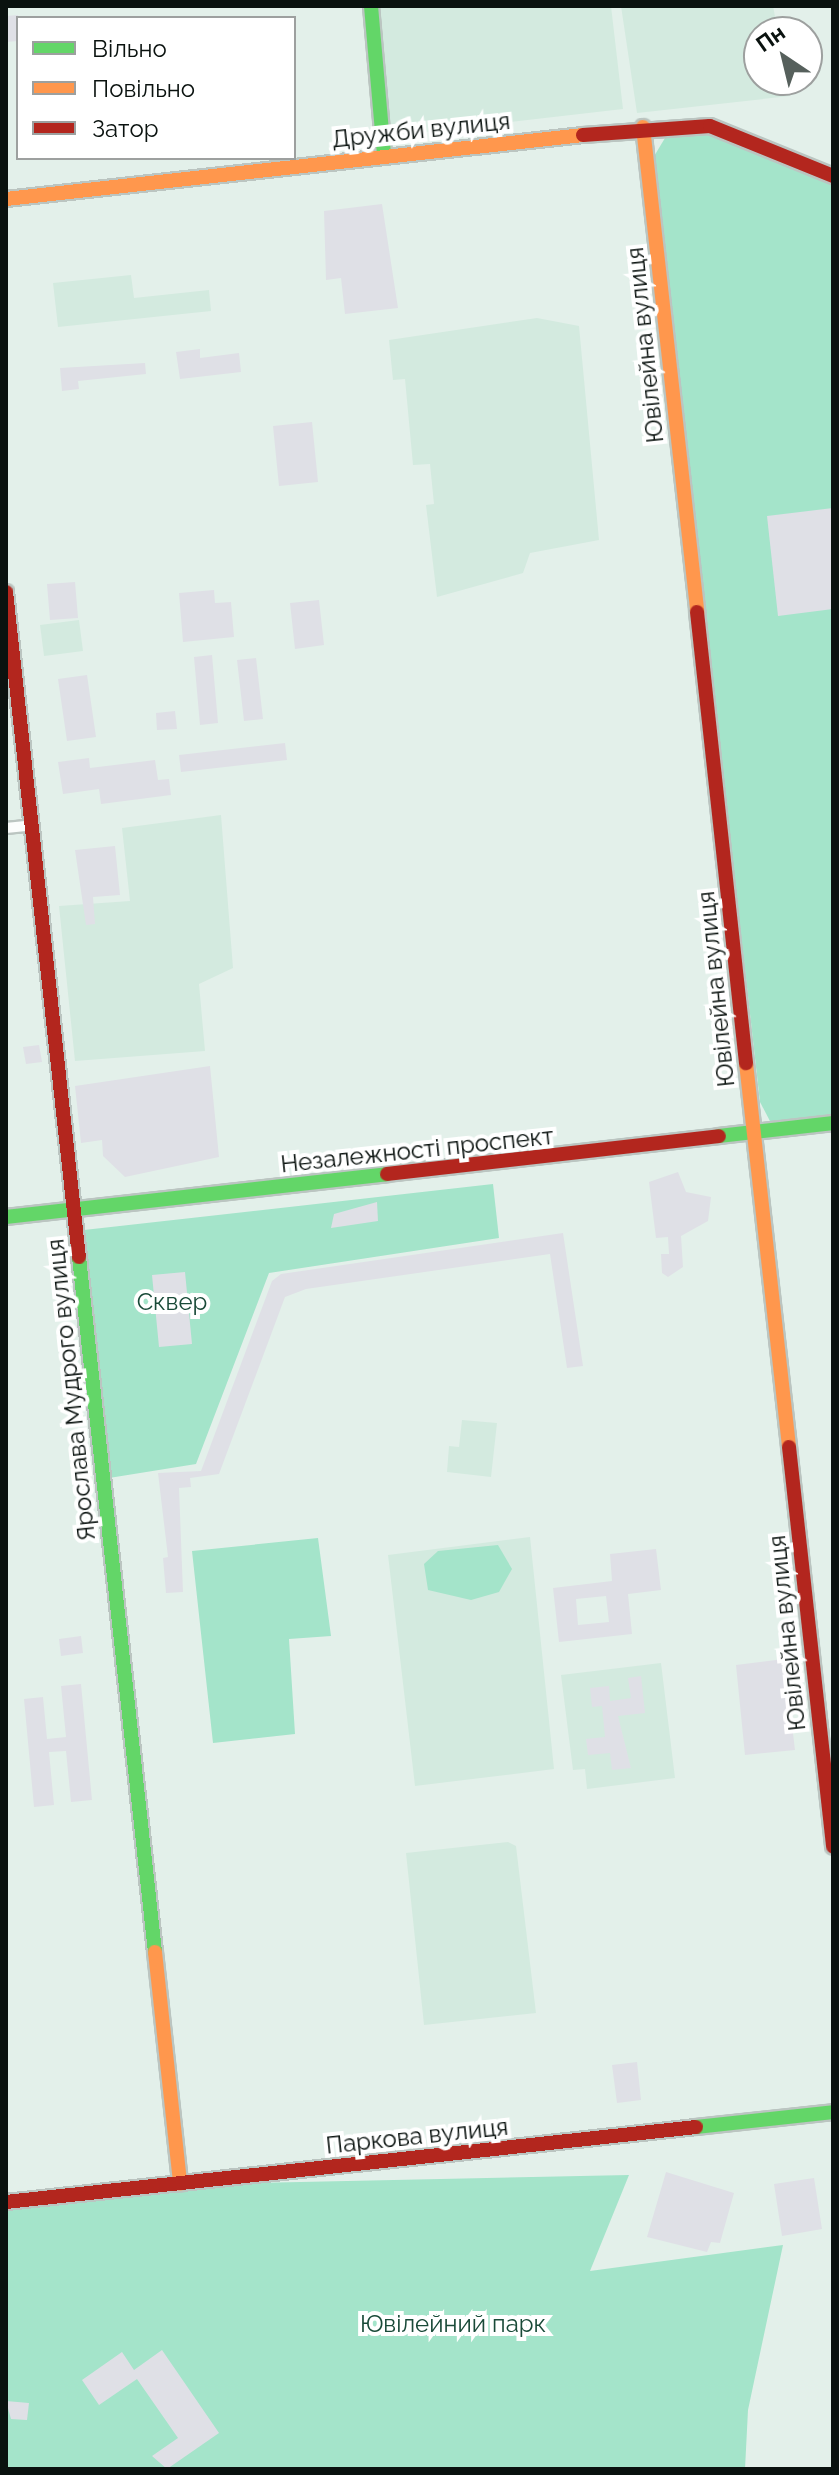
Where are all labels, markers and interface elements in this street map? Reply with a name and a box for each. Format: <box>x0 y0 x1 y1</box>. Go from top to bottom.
legend <box>16 16 296 160</box>
north arrow <box>743 16 823 96</box>
text: Пн <box>751 19 790 57</box>
text: Вільно <box>92 34 167 63</box>
text: Повільно <box>92 74 195 103</box>
street label: Дружби вулиця <box>330 106 512 154</box>
text: Затор <box>92 114 159 143</box>
street label: Ювілейна вулиця <box>620 246 670 444</box>
street label: Ювілейна вулиця <box>691 890 741 1088</box>
street label: Незалежності проспект <box>279 1121 555 1179</box>
street label: Ярослава Мудрого вулиця <box>41 1238 101 1542</box>
park label: Сквер <box>137 1288 207 1316</box>
street label: Ювілейна вулиця <box>762 1534 812 1732</box>
street label: Паркова вулиця <box>324 2112 510 2160</box>
park label: Ювілейний парк <box>360 2310 546 2338</box>

